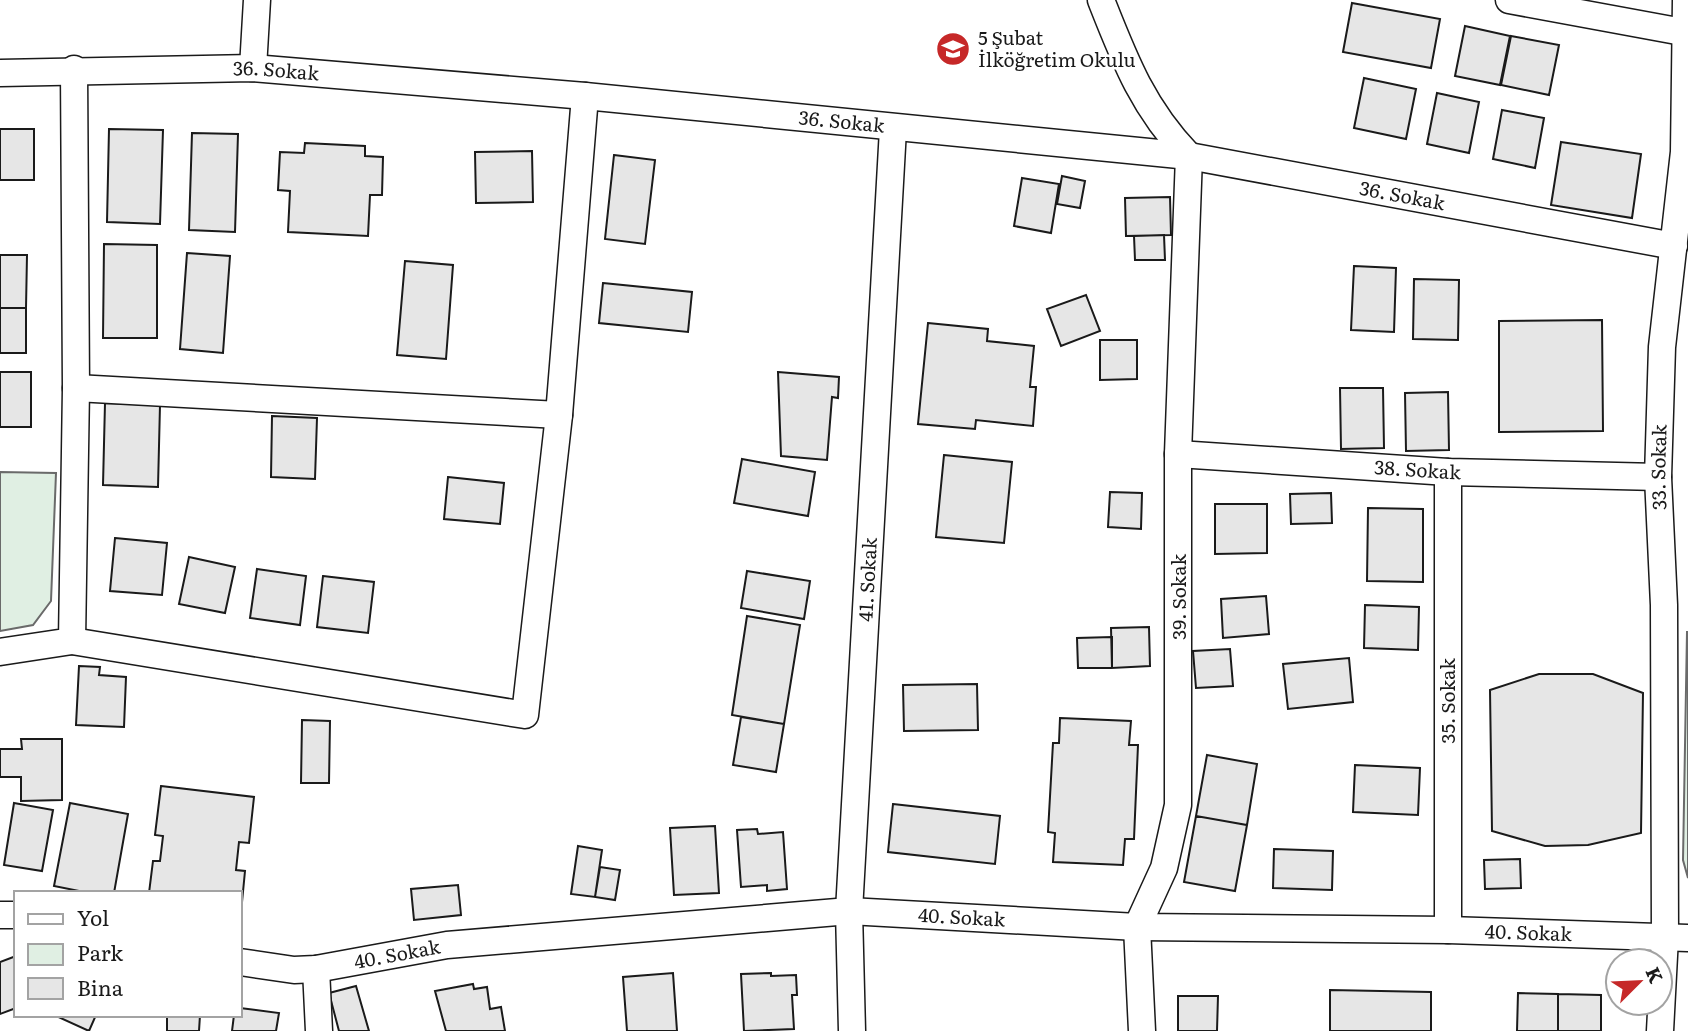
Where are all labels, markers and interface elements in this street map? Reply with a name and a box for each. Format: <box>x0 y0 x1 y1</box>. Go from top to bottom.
place label: 5 Şubat İlköğretim Okulu <box>978 23 1136 73</box>
school or university icon: 5 Şubat İlköğretim Okulu <box>934 30 972 68</box>
street label: 36. Sokak <box>233 53 321 87</box>
street label: 36. Sokak <box>797 102 886 139</box>
street label: 36. Sokak <box>1357 173 1448 216</box>
street label: 33. Sokak <box>1643 424 1673 511</box>
street label: 38. Sokak <box>1373 452 1461 485</box>
street label: 41. Sokak <box>850 536 883 622</box>
street label: 39. Sokak <box>1164 554 1192 640</box>
street label: 35. Sokak <box>1433 658 1461 744</box>
legend <box>14 891 242 1017</box>
street label: 40. Sokak <box>917 900 1006 933</box>
text: Yol <box>77 901 109 932</box>
street label: 40. Sokak <box>1484 916 1573 947</box>
street label: 40. Sokak <box>351 931 443 975</box>
text: Park <box>77 936 123 967</box>
north arrow <box>1604 947 1674 1017</box>
text: K <box>1640 962 1671 987</box>
text: Bina <box>77 971 124 1002</box>

